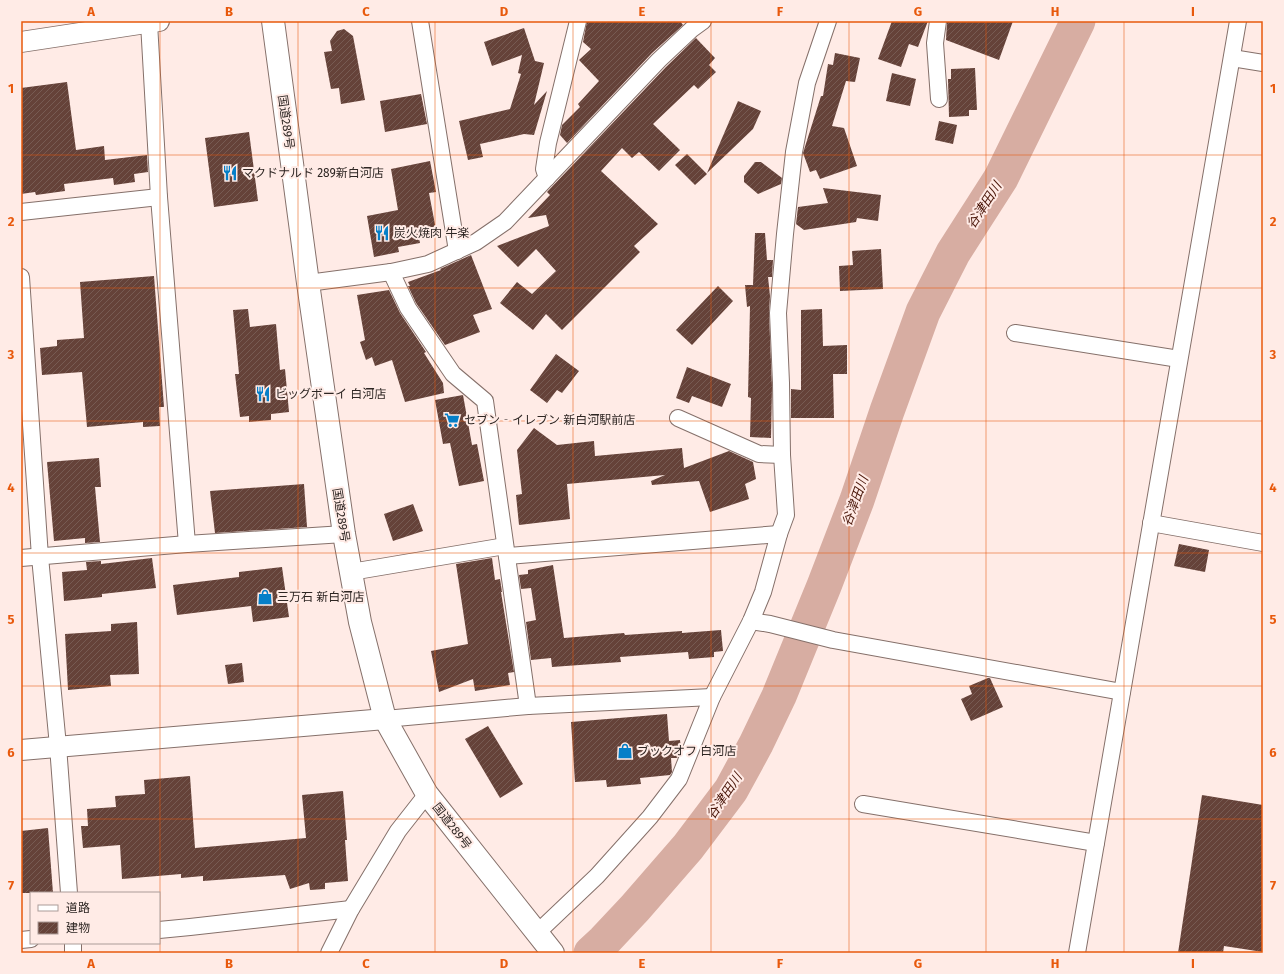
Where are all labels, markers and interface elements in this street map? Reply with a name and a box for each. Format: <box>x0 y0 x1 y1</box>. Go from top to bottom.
text: A <box>86 4 95 19</box>
text: B <box>225 4 233 19</box>
text: C <box>362 4 370 19</box>
text: D <box>500 4 509 19</box>
text: E <box>639 4 646 19</box>
text: F <box>777 4 784 19</box>
text: G <box>914 4 922 19</box>
text: H <box>1051 4 1059 19</box>
text: I <box>1191 4 1195 19</box>
text: 1 <box>8 81 14 96</box>
text: 1 <box>1270 81 1276 96</box>
street label: 国道289号 <box>275 94 297 150</box>
restaurant icon: マクドナルド 289新白河店 <box>221 164 239 182</box>
place label: マクドナルド 289新白河店 <box>242 166 384 180</box>
water label: 谷津田川 <box>964 177 1006 231</box>
text: 2 <box>8 214 15 229</box>
text: 2 <box>1270 214 1277 229</box>
restaurant icon: 炭火焼肉 牛楽 <box>373 224 391 242</box>
place label: 炭火焼肉 牛楽 <box>394 226 469 240</box>
text: 3 <box>7 347 15 362</box>
text: 3 <box>1269 347 1277 362</box>
restaurant icon: ビッグボーイ 白河店 <box>254 385 272 403</box>
place label: ビッグボーイ 白河店 <box>275 387 386 401</box>
supermarket icon: セブン‐イレブン 新白河駅前店 <box>443 411 461 429</box>
place label: セブン‐イレブン 新白河駅前店 <box>464 413 635 427</box>
water label: 谷津田川 <box>839 472 872 528</box>
text: 4 <box>7 480 15 495</box>
text: 4 <box>1269 480 1277 495</box>
street label: 国道289号 <box>330 487 352 543</box>
shop icon: 三万石 新白河店 <box>256 588 274 606</box>
place label: 三万石 新白河店 <box>277 590 364 604</box>
text: 5 <box>8 612 15 627</box>
text: 5 <box>1270 612 1277 627</box>
shop icon: ブックオフ 白河店 <box>616 742 634 760</box>
place label: ブックオフ 白河店 <box>637 744 736 758</box>
text: 6 <box>7 745 15 760</box>
text: 6 <box>1269 745 1277 760</box>
water label: 谷津田川 <box>703 769 746 822</box>
street label: 国道289号 <box>430 800 474 852</box>
text: 7 <box>8 878 14 893</box>
text: 7 <box>1270 878 1276 893</box>
legend <box>30 892 160 944</box>
text: 道路 <box>66 901 90 915</box>
text: 建物 <box>66 921 90 935</box>
text: A <box>86 956 95 971</box>
text: B <box>225 956 233 971</box>
text: C <box>362 956 370 971</box>
text: D <box>500 956 509 971</box>
text: E <box>639 956 646 971</box>
text: F <box>777 956 784 971</box>
text: G <box>914 956 922 971</box>
text: H <box>1051 956 1059 971</box>
text: I <box>1191 956 1195 971</box>

